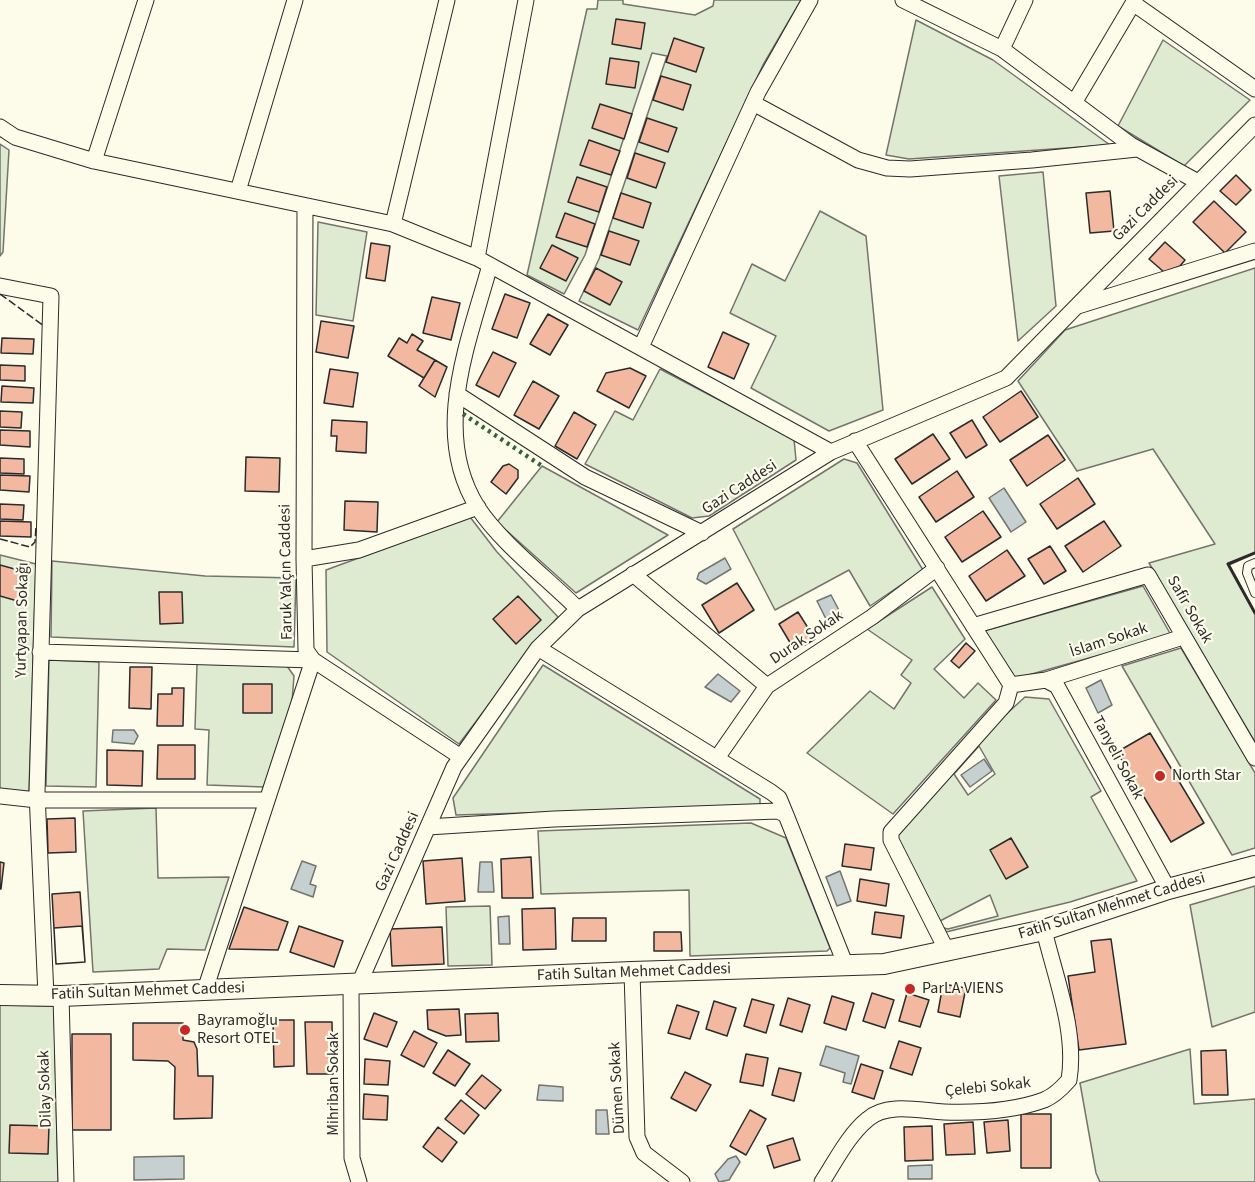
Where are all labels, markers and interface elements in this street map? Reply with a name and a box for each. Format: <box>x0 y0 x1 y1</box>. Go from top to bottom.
street label: Gazi Caddesi <box>1109 172 1183 246</box>
street label: Gazi Caddesi <box>699 457 781 519</box>
street label: Faruk Yalçın Caddesi <box>276 504 298 640</box>
street label: Yurtyapan Sokağı <box>12 562 34 678</box>
street label: Safir Sokak <box>1162 573 1216 647</box>
street label: Durak Sokak <box>767 607 847 669</box>
street label: İslam Sokak <box>1068 619 1150 663</box>
street label: Tanyeli Sokak <box>1087 713 1147 803</box>
place label: North Star <box>1172 766 1241 786</box>
marker: North Star <box>1153 769 1167 783</box>
street label: Gazi Caddesi <box>372 809 424 895</box>
street label: Fatih Sultan Mehmet Caddesi <box>1016 869 1208 945</box>
street label: Fatih Sultan Mehmet Caddesi <box>537 960 731 986</box>
street label: Fatih Sultan Mehmet Caddesi <box>51 979 245 1005</box>
place label: ParLA VIENS <box>922 979 1003 999</box>
marker: ParLA VIENS <box>903 982 917 996</box>
place label: Bayramoğlu Resort OTEL <box>197 1011 278 1049</box>
marker: Bayramoğlu Resort OTEL <box>178 1023 192 1037</box>
street label: Mihriban Sokak <box>324 1032 344 1136</box>
street label: Dümen Sokak <box>606 1041 630 1135</box>
street label: Dilay Sokak <box>35 1050 57 1128</box>
street label: Çelebi Sokak <box>944 1074 1032 1102</box>

